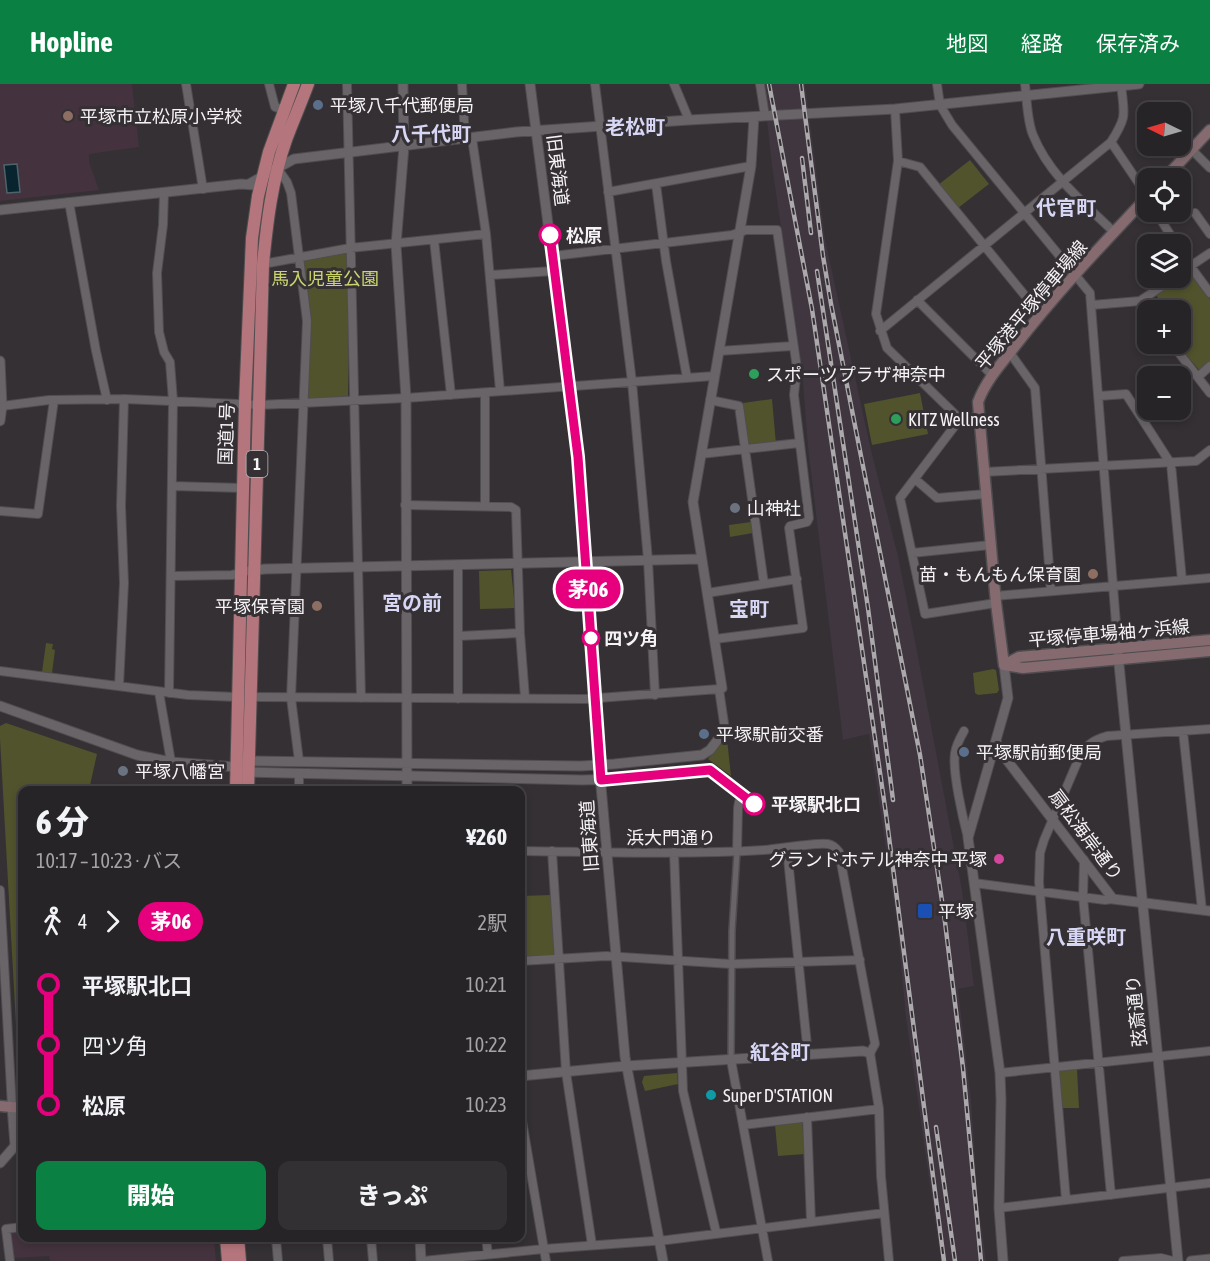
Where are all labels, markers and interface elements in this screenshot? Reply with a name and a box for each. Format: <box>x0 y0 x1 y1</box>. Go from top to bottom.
text: Hopline <box>30 26 113 58</box>
text: 地図 <box>946 31 988 55</box>
text: 経路 <box>1021 31 1063 55</box>
text: 保存済み <box>1096 31 1180 55</box>
place label: 平塚八千代郵便局 <box>330 95 474 116</box>
marker: 平塚八千代郵便局 <box>311 98 325 112</box>
north arrow <box>1137 102 1191 156</box>
map controls <box>1137 102 1191 420</box>
place label: 平塚市立松原小学校 <box>80 106 242 127</box>
marker: 平塚市立松原小学校 <box>61 109 75 123</box>
district label: 老松町 <box>605 115 665 138</box>
district label: 八千代町 <box>391 122 471 145</box>
street label: 旧東海道 <box>543 133 573 207</box>
button: locate <box>1137 168 1191 222</box>
district label: 代官町 <box>1036 196 1096 219</box>
marker: 松原 <box>539 224 561 246</box>
place label: 松原 <box>566 225 602 246</box>
button: layers <box>1137 234 1191 288</box>
street label: 平塚港平塚停車場線 <box>971 236 1091 374</box>
park label: 馬入児童公園 <box>271 268 379 289</box>
button: + <box>1137 300 1191 354</box>
place label: スポーツプラザ神奈中 <box>766 364 946 385</box>
button: − <box>1137 366 1191 420</box>
marker: スポーツプラザ神奈中 <box>747 367 761 381</box>
street label: 国道1号 <box>214 402 238 466</box>
place label: KITZ Wellness <box>908 409 1000 430</box>
marker: KITZ Wellness <box>889 412 903 426</box>
road number: 1 <box>246 451 268 477</box>
place label: 山神社 <box>747 498 801 519</box>
marker: 山神社 <box>728 501 742 515</box>
place label: 苗・もんもん保育園 <box>919 564 1081 585</box>
marker: 苗・もんもん保育園 <box>1086 567 1100 581</box>
line badge: 茅06 <box>554 570 622 608</box>
text: 茅06 <box>568 577 608 601</box>
district label: 宮の前 <box>382 591 442 614</box>
place label: 平塚保育園 <box>215 596 305 617</box>
district label: 宝町 <box>729 597 769 620</box>
marker: 平塚保育園 <box>310 599 324 613</box>
street label: 平塚停車場袖ヶ浜線 <box>1027 615 1191 651</box>
place label: 四ツ角 <box>604 628 658 649</box>
marker: 四ツ角 <box>582 629 600 647</box>
place label: 平塚駅前交番 <box>716 724 824 745</box>
marker: 平塚駅前交番 <box>697 727 711 741</box>
place label: 平塚駅前郵便局 <box>976 742 1102 763</box>
marker: 平塚駅前郵便局 <box>957 745 971 759</box>
place label: 平塚八幡宮 <box>135 761 225 782</box>
marker: 平塚八幡宮 <box>116 764 130 778</box>
street label: 扇松海岸通り <box>1045 786 1127 884</box>
marker: 平塚駅北口 <box>743 793 765 815</box>
place label: 平塚駅北口 <box>771 794 861 815</box>
street label: 旧東海道 <box>576 799 602 873</box>
text: 6 分 <box>36 803 89 841</box>
text: ¥260 <box>466 824 507 850</box>
street label: 浜大門通り <box>626 827 716 848</box>
text: 10:17 – 10:23 · バス <box>36 849 182 872</box>
place label: グランドホテル神奈中 平塚 <box>769 849 987 870</box>
marker: グランドホテル神奈中 平塚 <box>992 852 1006 866</box>
place label: 平塚 <box>938 901 974 922</box>
marker: 平塚 <box>916 902 934 920</box>
icon: walk <box>36 905 69 938</box>
icon: forward <box>96 905 129 938</box>
text: 茅06 <box>150 909 191 933</box>
text: 4 <box>78 910 87 933</box>
text: 2駅 <box>478 911 507 934</box>
district label: 八重咲町 <box>1046 925 1126 948</box>
text: 平塚駅北口 <box>82 973 192 999</box>
text: 10:21 <box>465 973 507 996</box>
street label: 弦斎通り <box>1122 974 1150 1048</box>
text: 四ツ角 <box>82 1033 148 1059</box>
text: 10:22 <box>465 1033 507 1056</box>
district label: 紅谷町 <box>750 1040 810 1063</box>
place label: Super D'STATION <box>723 1085 833 1106</box>
marker: Super D'STATION <box>704 1088 718 1102</box>
text: 松原 <box>82 1093 126 1119</box>
text: 10:23 <box>465 1093 507 1116</box>
button: 開始 <box>36 1161 266 1230</box>
button: きっぷ <box>278 1161 507 1230</box>

